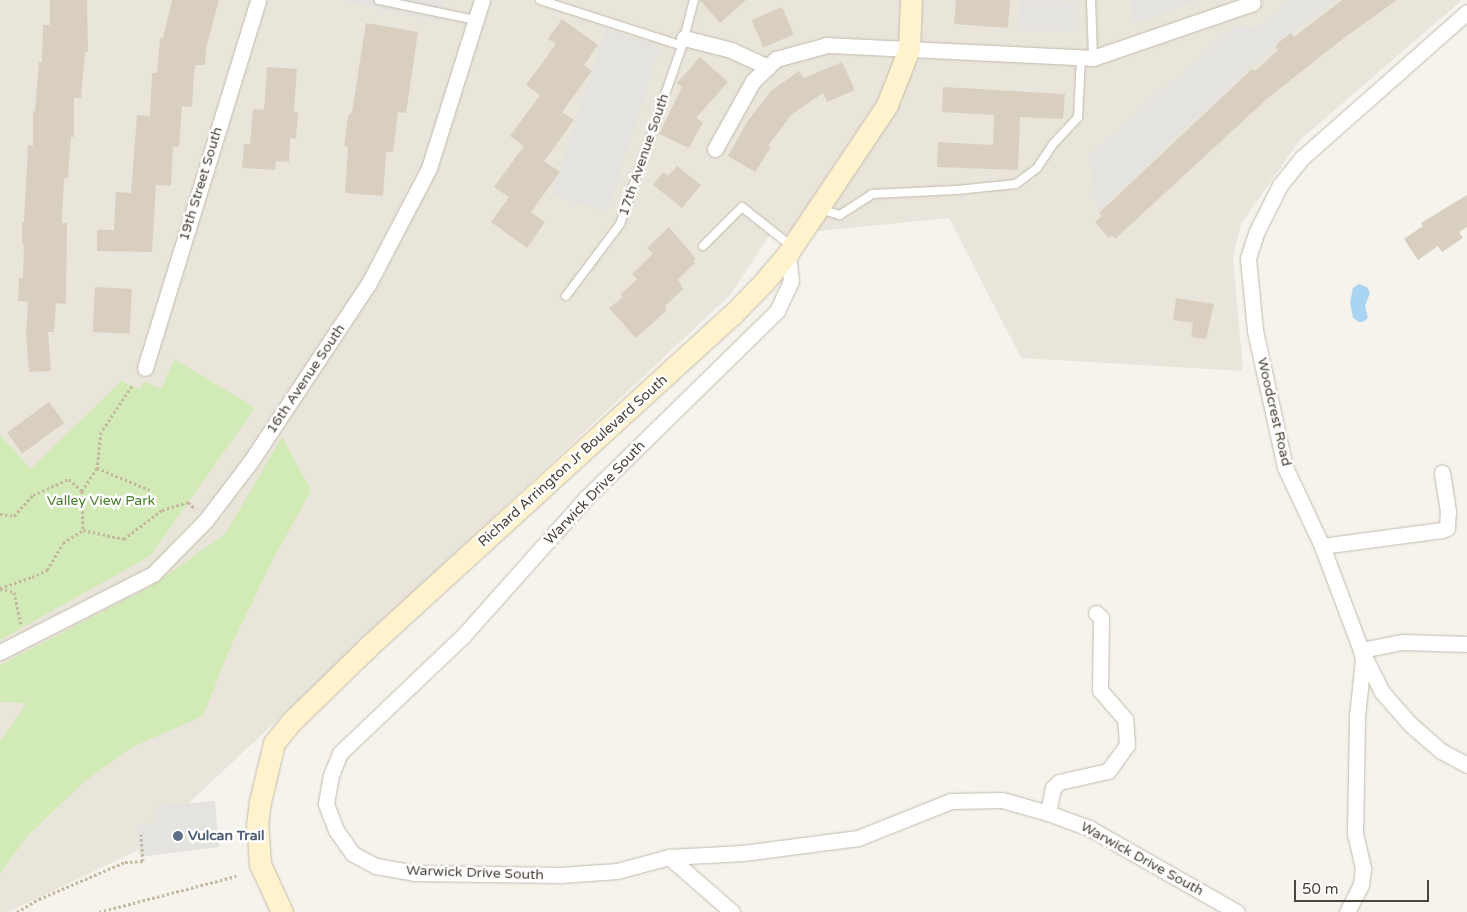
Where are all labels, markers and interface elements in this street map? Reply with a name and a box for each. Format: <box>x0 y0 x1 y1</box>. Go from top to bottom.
street label: 17th Avenue South <box>615 92 673 218</box>
street label: 19th Street South <box>176 125 226 243</box>
street label: 16th Avenue South <box>263 321 349 437</box>
street label: Woodcrest Road <box>1253 356 1295 468</box>
street label: Richard Arrington Jr Boulevard South <box>475 372 671 550</box>
street label: Warwick Drive South <box>541 438 649 548</box>
park label: Valley View Park <box>47 493 155 509</box>
street label: Warwick Drive South <box>1078 818 1206 900</box>
place label: Vulcan Trail <box>188 828 265 844</box>
marker: Vulcan Trail <box>172 830 184 842</box>
street label: Warwick Drive South <box>406 862 544 884</box>
scale bar <box>1297 870 1432 902</box>
text: 50 m <box>1302 880 1339 898</box>

